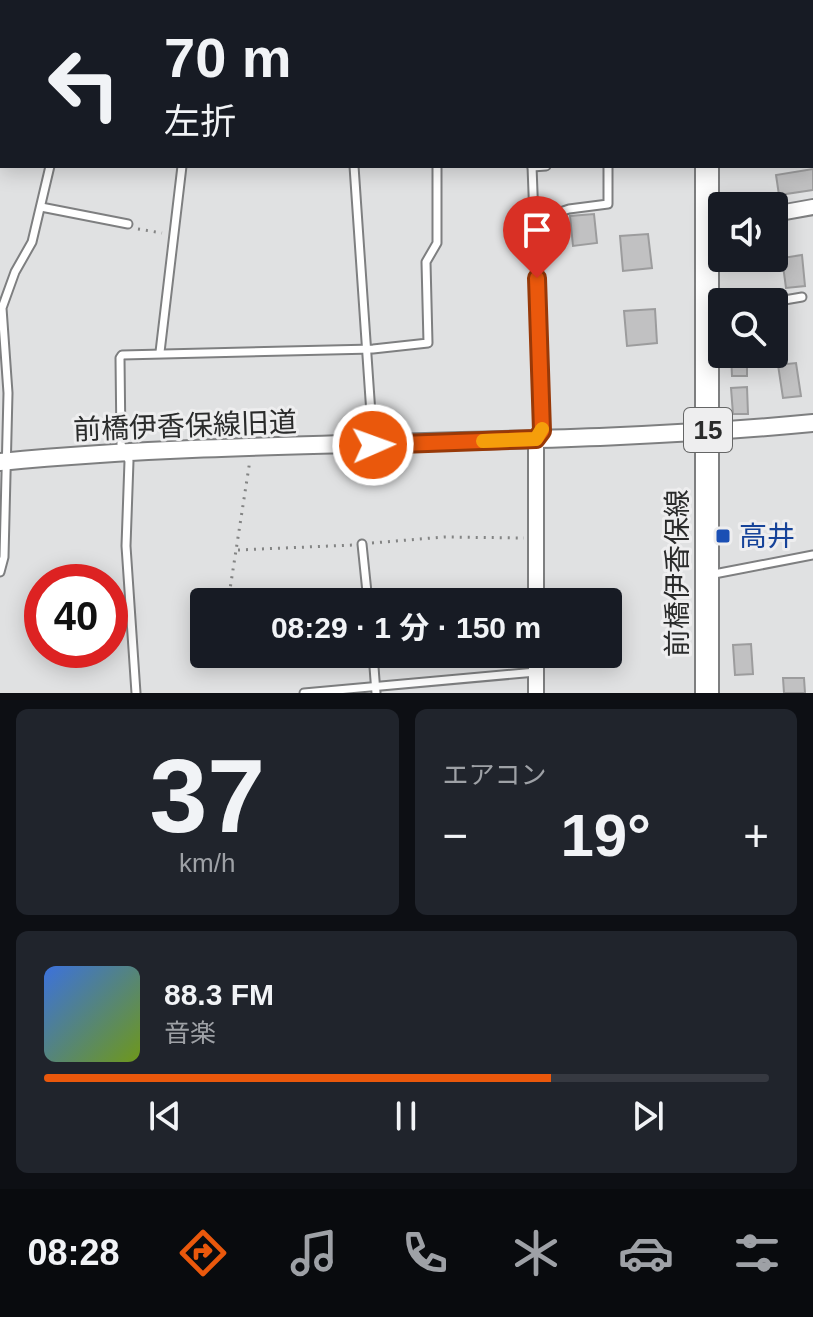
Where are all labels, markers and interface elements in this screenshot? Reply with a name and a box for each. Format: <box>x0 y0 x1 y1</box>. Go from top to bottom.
text: 70 m <box>164 26 292 89</box>
icon: left <box>32 32 136 136</box>
text: 左折 <box>164 101 236 142</box>
map controls <box>708 192 788 368</box>
button: sound <box>708 192 788 272</box>
pin <box>503 196 571 278</box>
icon: arrive <box>515 208 559 252</box>
button: search <box>708 288 788 368</box>
position arrow <box>331 403 415 487</box>
street label: 前橋伊香保線旧道 <box>73 407 297 445</box>
road number: 15 <box>684 408 732 452</box>
street label: 前橋伊香保線 <box>662 489 693 657</box>
place label: 高井 <box>739 521 795 552</box>
marker: 高井 <box>714 527 732 545</box>
speed limit sign: 40 <box>24 564 128 668</box>
text: 08:29 · 1 分 · 150 m <box>271 611 541 644</box>
text: 37 <box>149 738 265 854</box>
text: エアコン <box>443 760 547 790</box>
text: 19° <box>560 802 651 869</box>
text: − <box>443 811 468 860</box>
text: + <box>743 811 769 860</box>
text: km/h <box>179 848 235 878</box>
text: 88.3 FM <box>164 978 274 1011</box>
text: 音楽 <box>164 1018 216 1048</box>
icon: previous <box>143 1094 187 1138</box>
icon: pause <box>384 1094 428 1138</box>
icon: next <box>626 1094 670 1138</box>
icon: directions <box>175 1225 231 1281</box>
icon: music <box>286 1225 342 1281</box>
icon: phone <box>397 1225 453 1281</box>
icon: climate <box>508 1225 564 1281</box>
icon: car <box>618 1225 674 1281</box>
icon: filters <box>729 1225 785 1281</box>
text: 08:28 <box>27 1232 120 1273</box>

